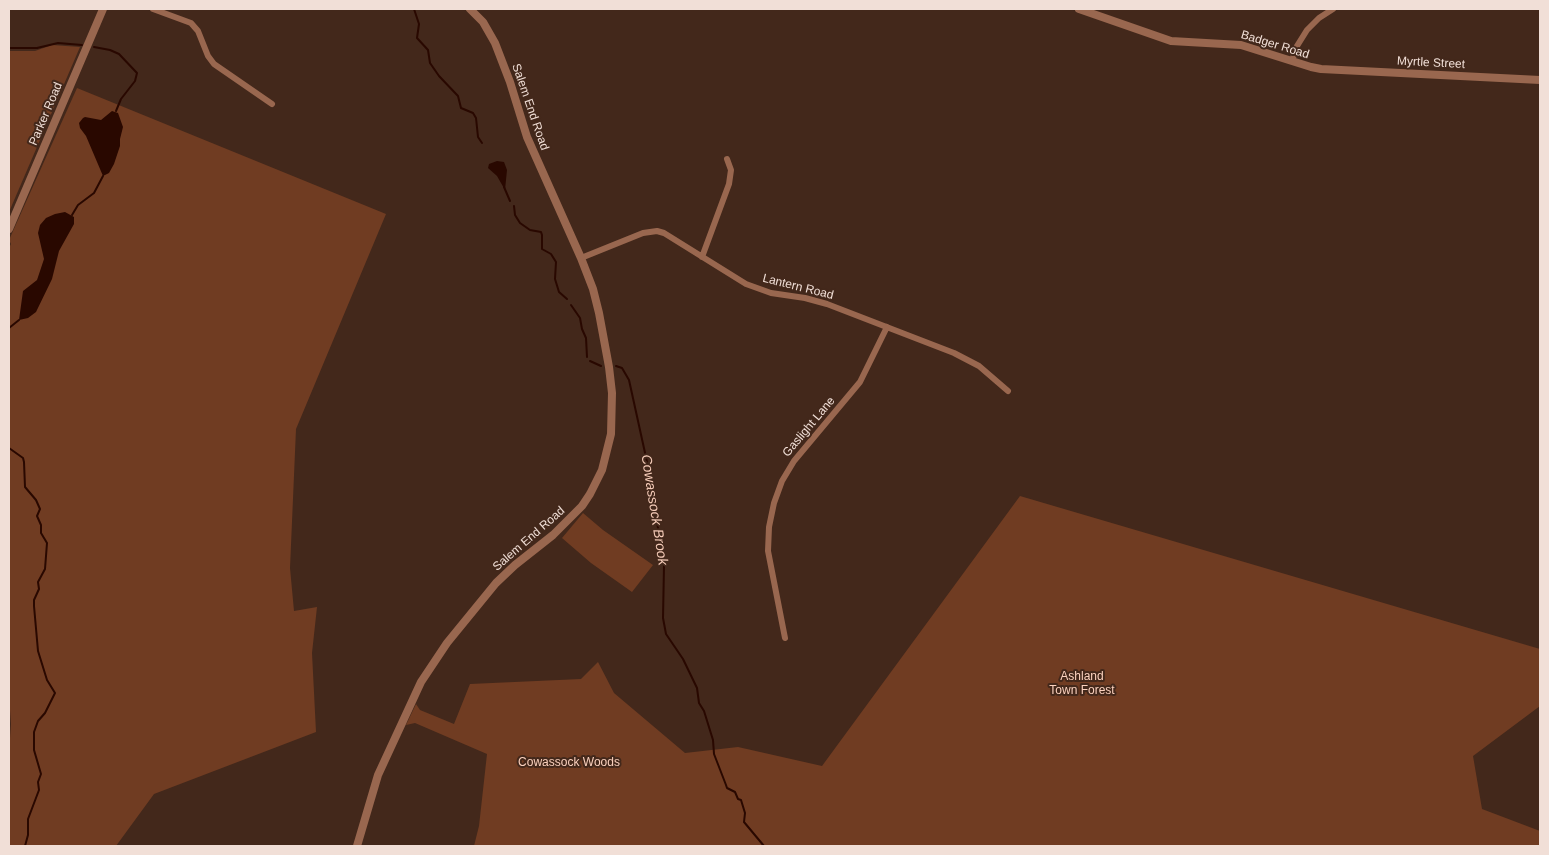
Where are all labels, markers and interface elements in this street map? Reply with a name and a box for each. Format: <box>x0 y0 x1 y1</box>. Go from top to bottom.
street label: Badger Road <box>1239 28 1311 62</box>
street label: Myrtle Street <box>1397 54 1465 72</box>
street label: Salem End Road <box>508 62 552 152</box>
street label: Parker Road <box>26 80 66 148</box>
street label: Lantern Road <box>761 271 835 303</box>
street label: Gaslight Lane <box>780 394 838 460</box>
water label: Cowassock Brook <box>637 453 671 567</box>
street label: Salem End Road <box>490 504 568 574</box>
park label: Ashland Town Forest <box>1049 670 1115 698</box>
park label: Cowassock Woods <box>518 756 620 770</box>

